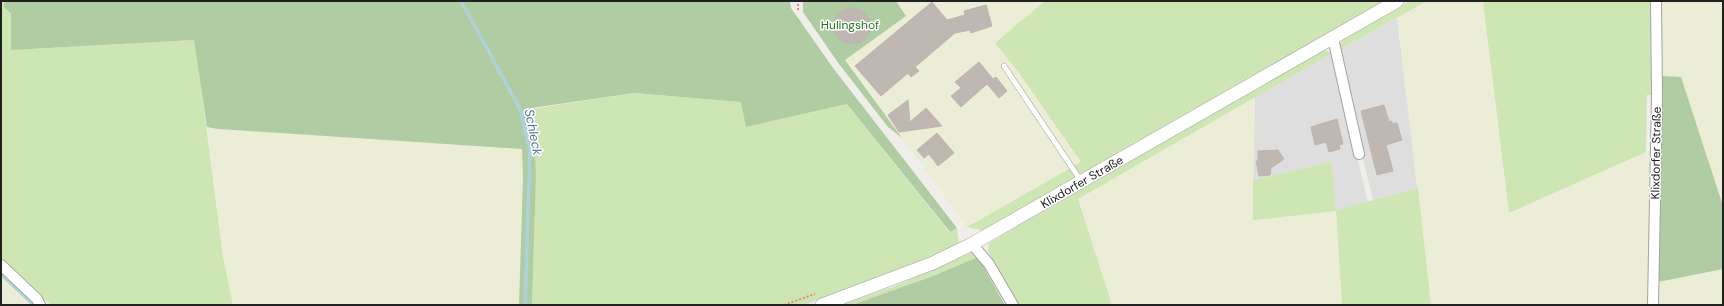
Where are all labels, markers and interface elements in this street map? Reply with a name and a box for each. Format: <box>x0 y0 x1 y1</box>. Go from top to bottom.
park label: Hulingshof <box>821 17 879 33</box>
street label: Klixdorfer Straße <box>1647 106 1665 200</box>
water label: Schleck <box>521 107 546 157</box>
street label: Klixdorfer Straße <box>1038 152 1126 212</box>

